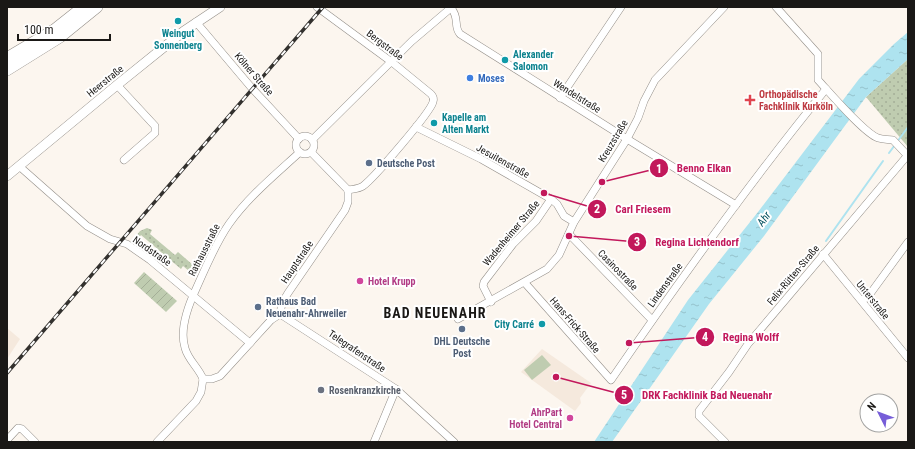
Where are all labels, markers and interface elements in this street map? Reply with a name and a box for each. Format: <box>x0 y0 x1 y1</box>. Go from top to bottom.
scale bar <box>18 16 110 42</box>
marker: Weingut Sonnenberg <box>173 16 183 26</box>
text: 100 m <box>24 23 54 37</box>
place label: Weingut Sonnenberg <box>154 28 202 51</box>
street label: Bergstraße <box>364 28 406 63</box>
place label: Alexander Salomon <box>513 49 554 72</box>
street label: Kölner Straße <box>232 50 276 98</box>
marker: Alexander Salomon <box>500 55 510 65</box>
street label: Heerstraße <box>85 63 126 99</box>
marker: Moses <box>465 73 475 83</box>
place label: Moses <box>478 73 505 84</box>
street label: Wendelstraße <box>551 77 603 115</box>
place label: Orthopädische Fachklinik Kurköln <box>759 89 833 112</box>
marker: Orthopädische Fachklinik Kurköln <box>744 94 756 106</box>
place label: Kapelle am Alten Markt <box>442 112 489 135</box>
marker: Kapelle am Alten Markt <box>429 118 439 128</box>
street label: Kreuzstraße <box>596 118 630 164</box>
street label: Jesuitenstraße <box>475 142 532 180</box>
callout: Benno Elkan <box>649 157 739 180</box>
marker: Deutsche Post <box>364 158 374 168</box>
place label: Deutsche Post <box>377 158 435 169</box>
text: 1 <box>656 162 662 176</box>
text: Benno Elkan <box>677 162 731 175</box>
street label: Wadenheimer Straße <box>480 198 542 268</box>
callout: Carl Friesem <box>587 198 679 221</box>
text: 2 <box>594 202 600 216</box>
text: Carl Friesem <box>615 203 671 216</box>
water label: Ahr <box>754 209 774 230</box>
street label: Rathausstraße <box>186 222 222 278</box>
callout: Regina Lichtendorf <box>627 231 747 254</box>
street label: Nordstraße <box>131 234 174 268</box>
text: 3 <box>634 235 640 249</box>
text: Regina Lichtendorf <box>655 236 739 249</box>
street label: Hauptstraße <box>279 238 315 285</box>
street label: Felix-Rütten-Straße <box>765 243 821 307</box>
street label: Casinostraße <box>596 247 640 293</box>
street label: Lindenstraße <box>645 261 685 309</box>
marker: Hotel Krupp <box>355 276 365 286</box>
place label: Hotel Krupp <box>368 276 416 287</box>
street label: Unterstraße <box>854 279 892 322</box>
street label: Hans-Frick-Straße <box>548 295 602 355</box>
place label: Rathaus Bad Neuenahr-Ahrweiler <box>266 296 347 319</box>
marker: Rathaus Bad Neuenahr-Ahrweiler <box>253 302 263 312</box>
district label: BAD NEUENAHR <box>383 305 487 321</box>
place label: City Carré <box>494 319 534 330</box>
marker: City Carré <box>537 319 547 329</box>
marker: DHL Deutsche Post <box>457 324 467 334</box>
callout: Regina Wolff <box>695 325 787 348</box>
street label: Telegrafenstraße <box>326 328 388 374</box>
text: 4 <box>702 330 708 344</box>
text: Regina Wolff <box>723 331 780 344</box>
place label: DHL Deutsche Post <box>434 336 490 359</box>
callout: DRK Fachklinik Bad Neuenahr <box>614 383 781 406</box>
marker: Rosenkranzkirche <box>316 385 326 395</box>
place label: Rosenkranzkirche <box>329 385 401 396</box>
text: 5 <box>621 388 627 402</box>
text: DRK Fachklinik Bad Neuenahr <box>642 389 772 402</box>
north arrow <box>859 393 899 433</box>
text: N <box>865 400 879 414</box>
place label: AhrPart Hotel Central <box>509 407 562 430</box>
marker: AhrPart Hotel Central <box>565 413 575 423</box>

